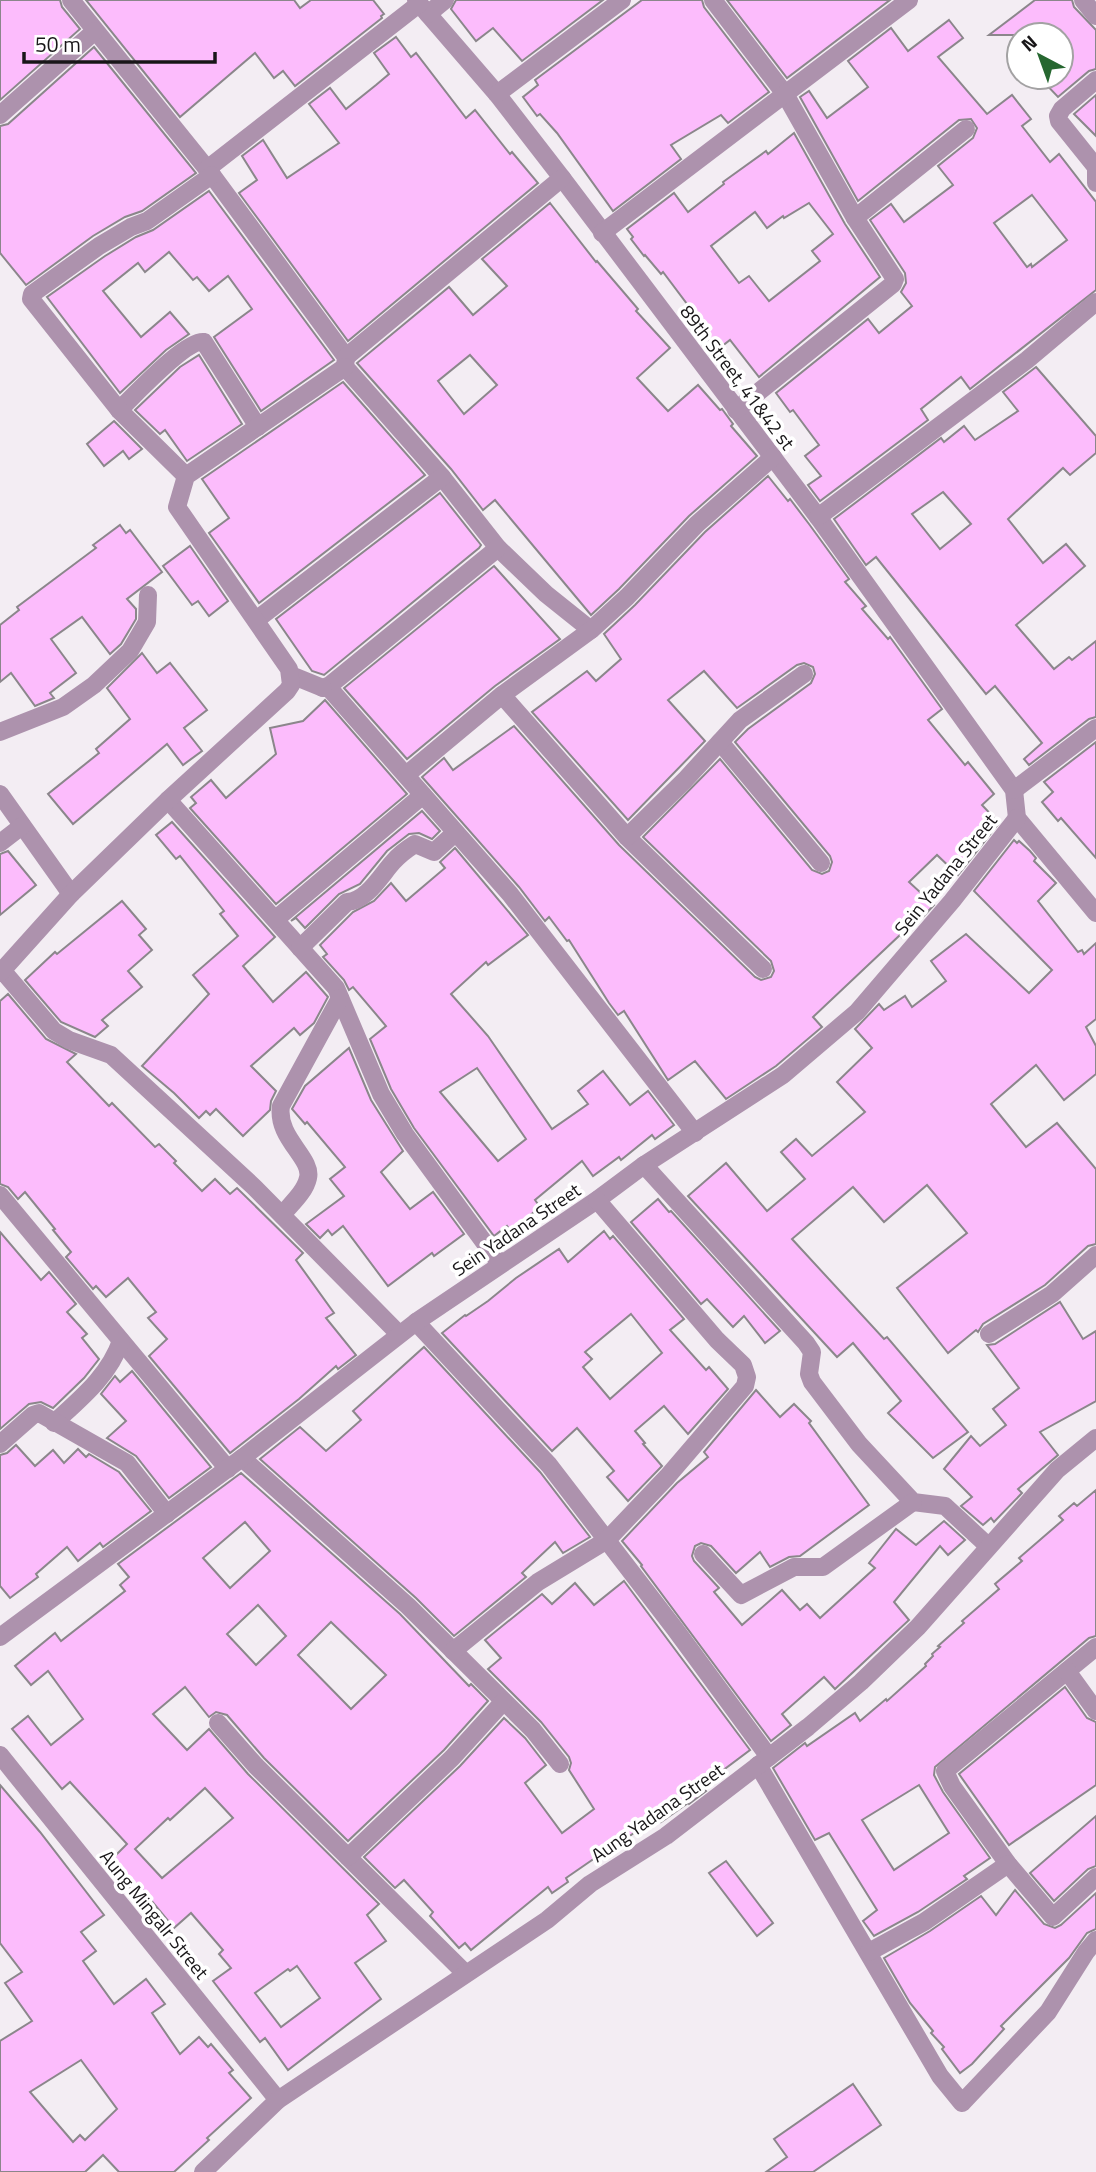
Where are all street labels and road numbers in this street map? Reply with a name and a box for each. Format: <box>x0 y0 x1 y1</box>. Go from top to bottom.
street label: 89th Street, 41&42 st <box>674 298 802 456</box>
street label: Sein Yadana Street <box>887 807 1003 941</box>
street label: Sein Yadana Street <box>446 1175 586 1283</box>
street label: Aung Yadana Street <box>585 1755 730 1869</box>
street label: Aung Mingalr Street <box>94 1843 217 1985</box>

